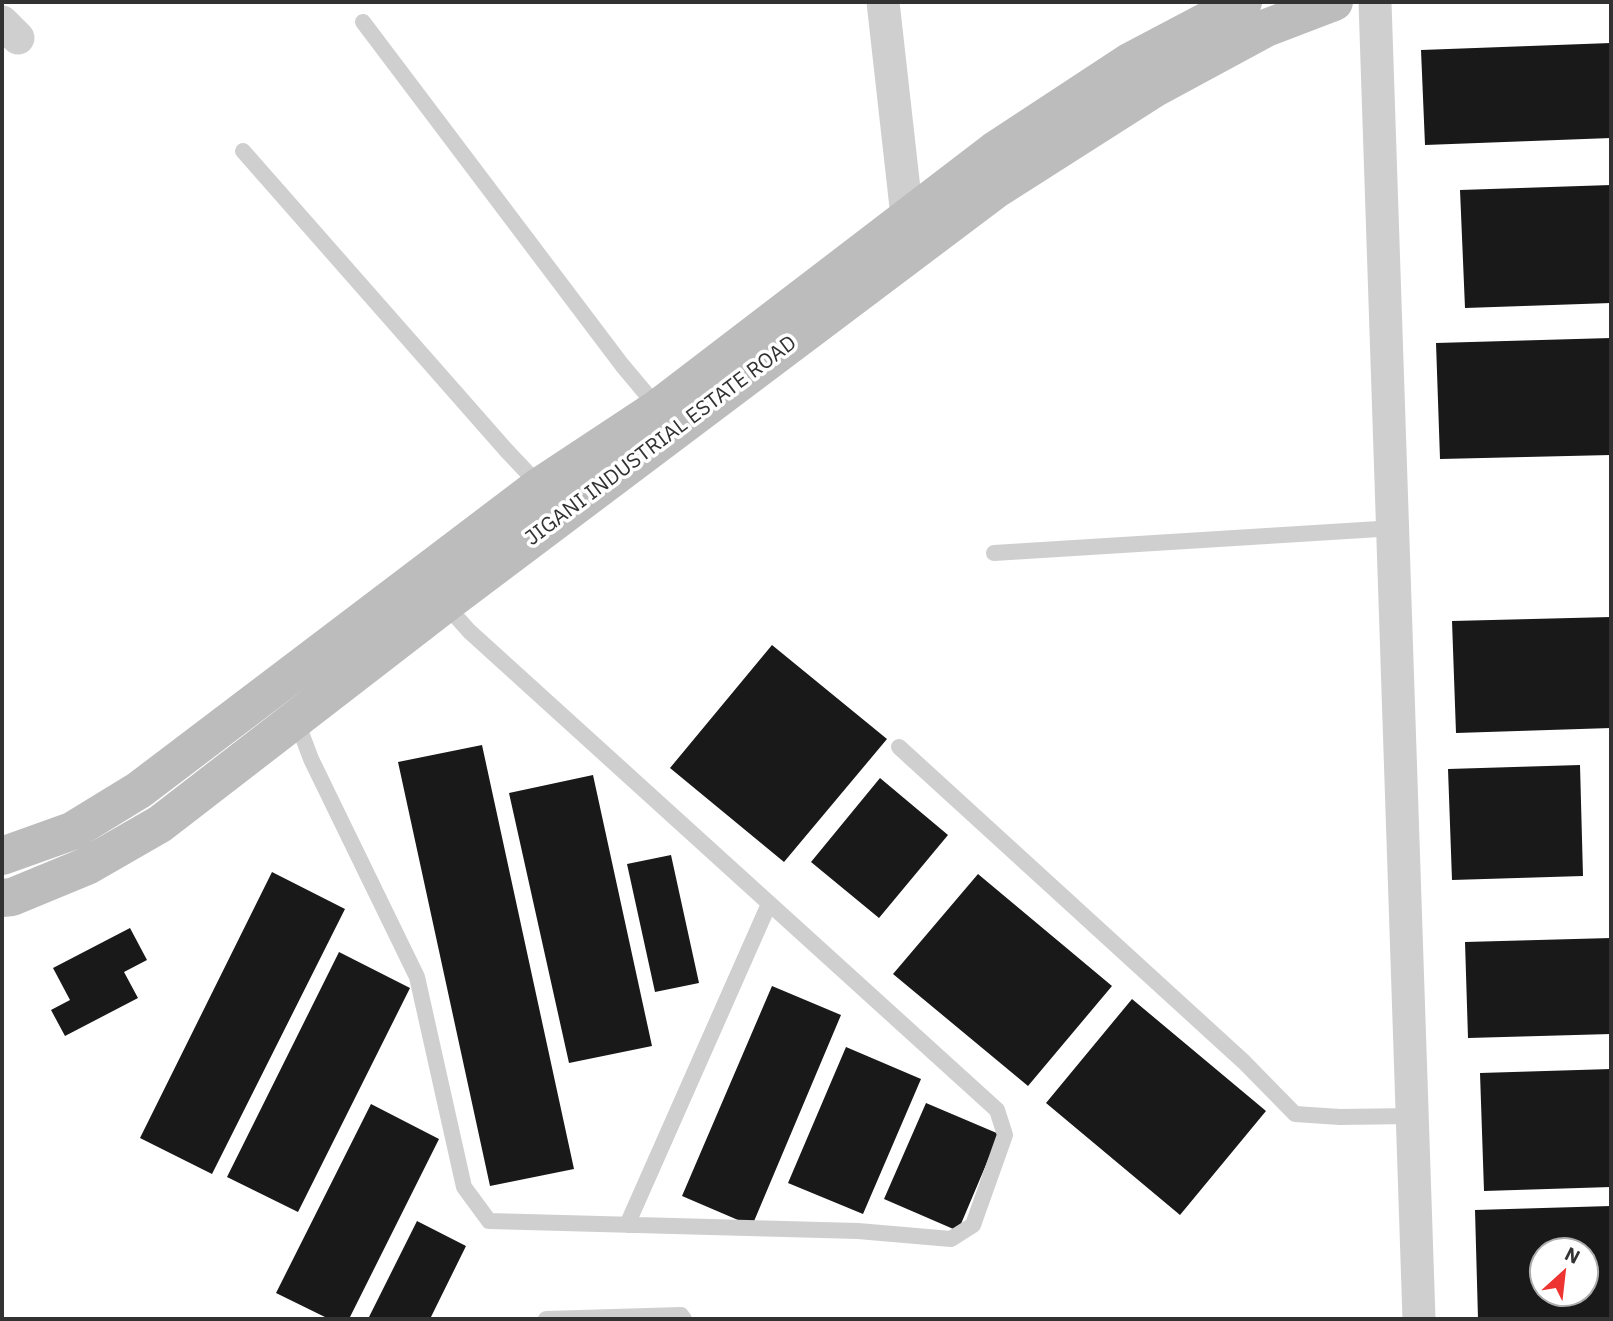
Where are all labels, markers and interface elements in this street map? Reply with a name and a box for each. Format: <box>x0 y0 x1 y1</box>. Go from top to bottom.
street label: JIGANI INDUSTRIAL ESTATE ROAD <box>520 331 802 551</box>
north arrow <box>1529 1237 1599 1307</box>
text: N <box>1561 1241 1584 1269</box>

